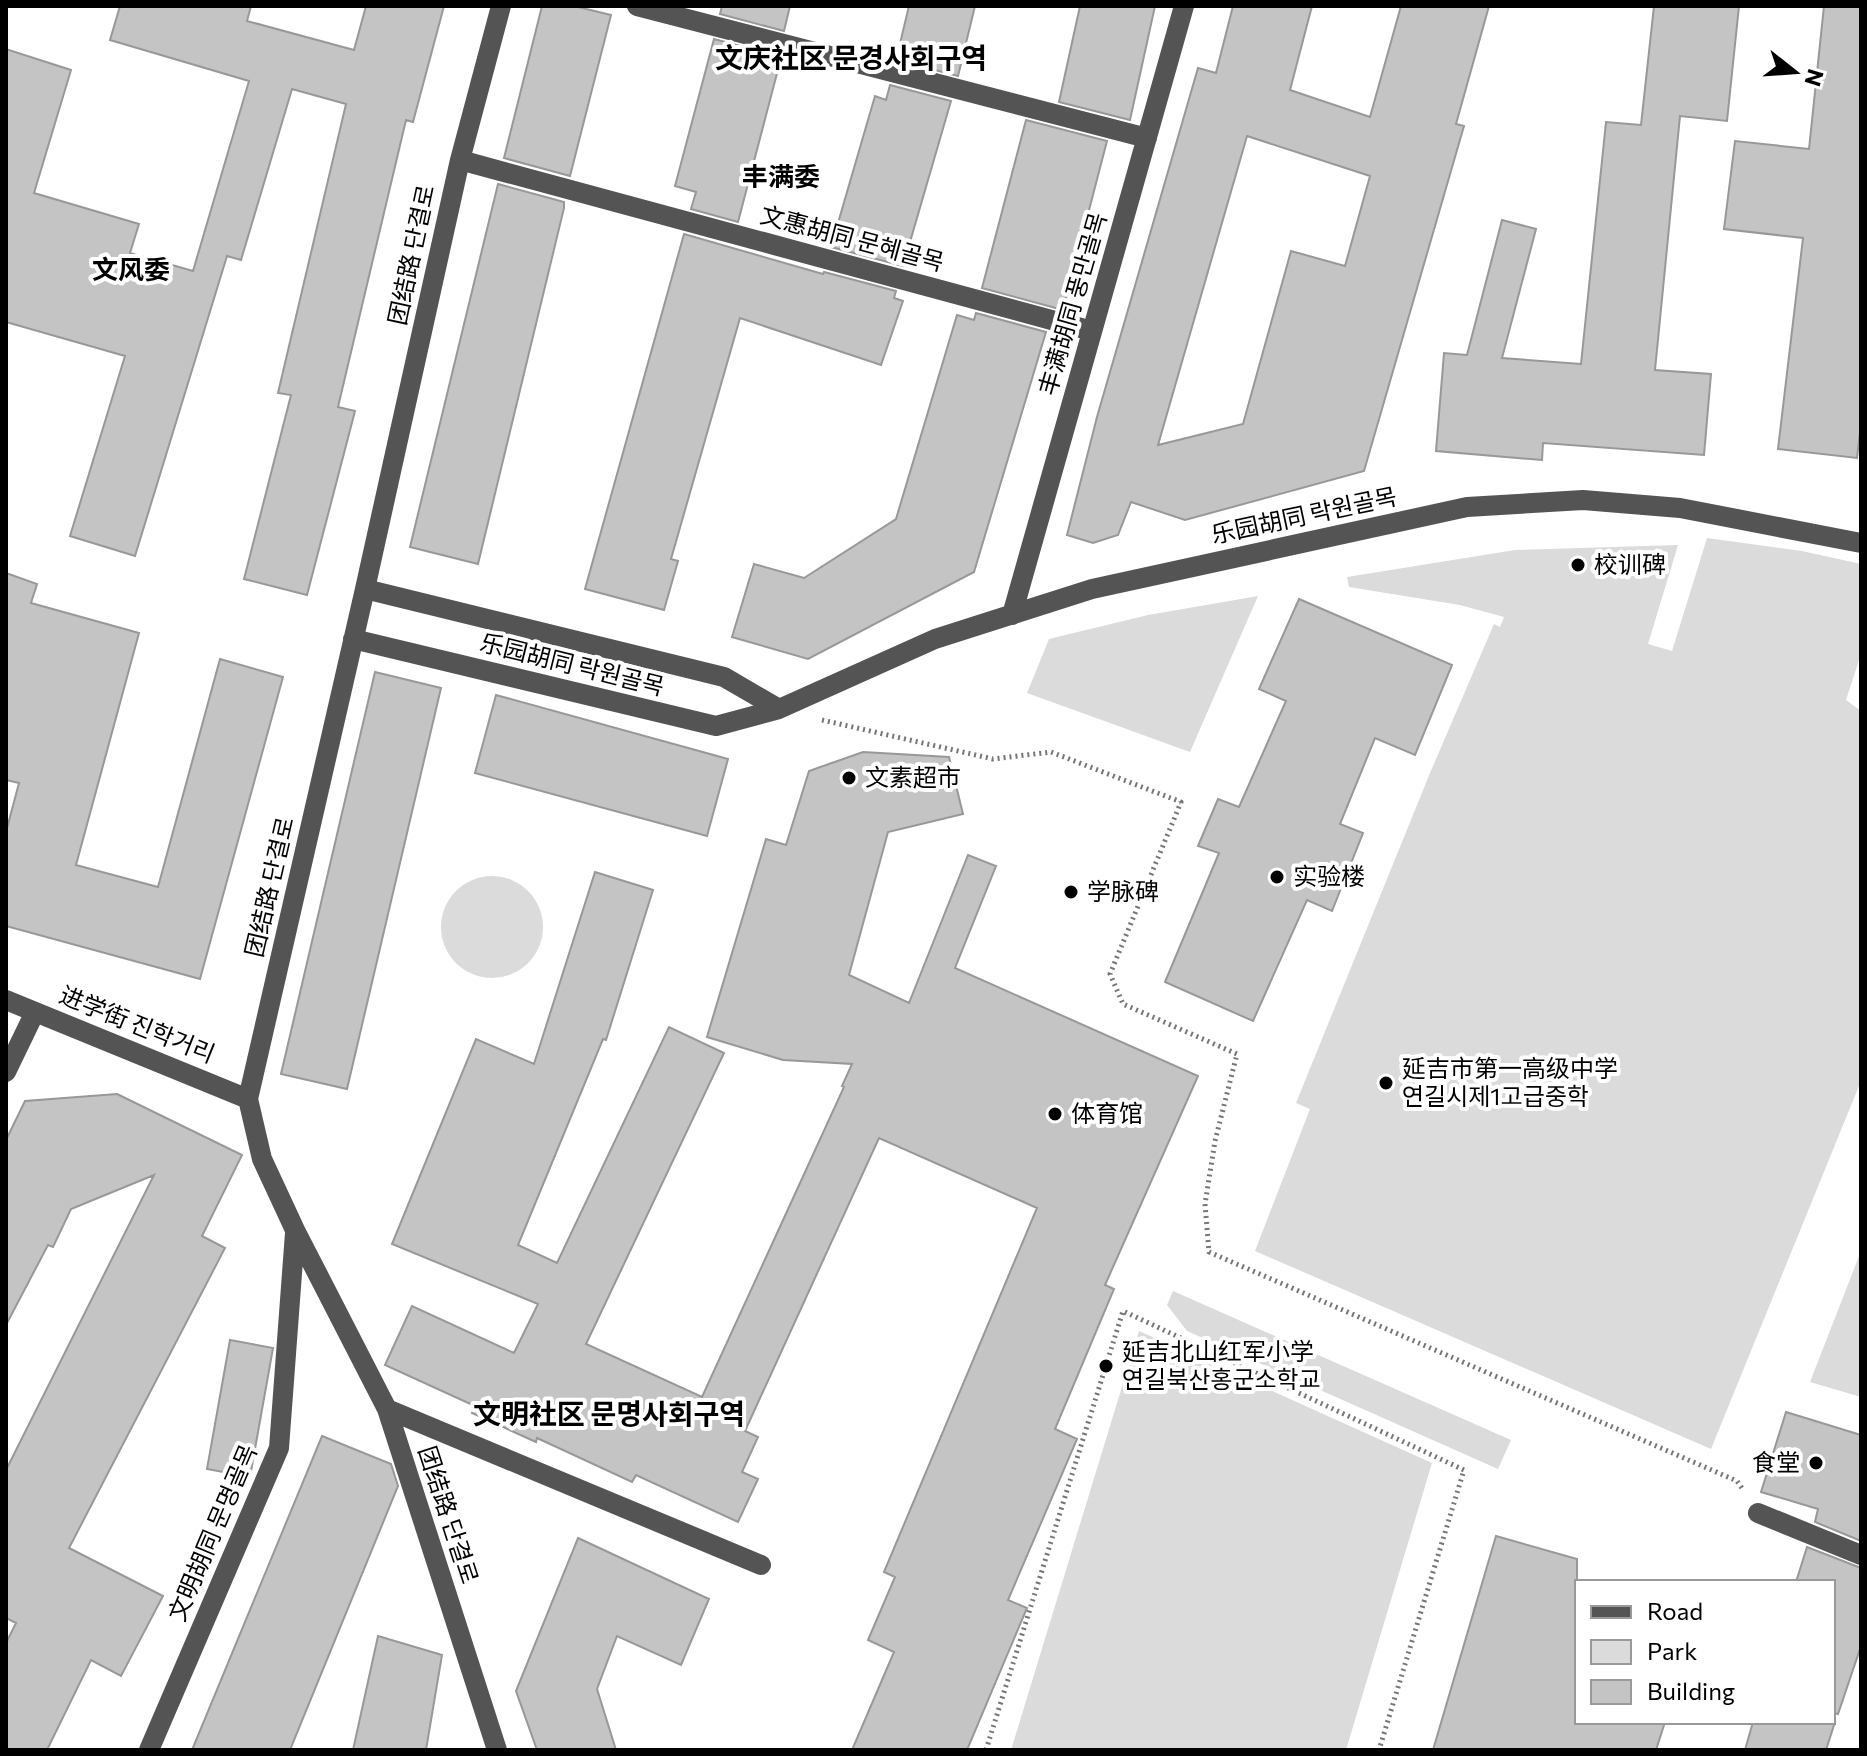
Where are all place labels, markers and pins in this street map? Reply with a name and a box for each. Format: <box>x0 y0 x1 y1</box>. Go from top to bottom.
place label: 校训碑 <box>1594 549 1666 578</box>
marker: 校训碑 <box>1569 556 1587 574</box>
place label: 文素超市 <box>865 762 961 791</box>
marker: 文素超市 <box>840 769 858 787</box>
place label: 实验楼 <box>1293 861 1365 890</box>
marker: 实验楼 <box>1268 868 1286 886</box>
place label: 学脉碑 <box>1087 876 1159 905</box>
marker: 学脉碑 <box>1062 883 1080 901</box>
place label: 延吉市第一高级中学 연길시제1고급중학 <box>1402 1053 1618 1110</box>
marker: 延吉市第一高级中学 연길시제1고급중학 <box>1377 1074 1395 1092</box>
place label: 体育馆 <box>1071 1098 1143 1127</box>
marker: 体育馆 <box>1046 1105 1064 1123</box>
place label: 延吉北山红军小学 연길북산홍군소학교 <box>1122 1336 1321 1393</box>
marker: 延吉北山红军小学 연길북산홍군소학교 <box>1097 1357 1115 1375</box>
place label: 食堂 <box>1752 1447 1800 1476</box>
marker: 食堂 <box>1807 1454 1825 1472</box>

